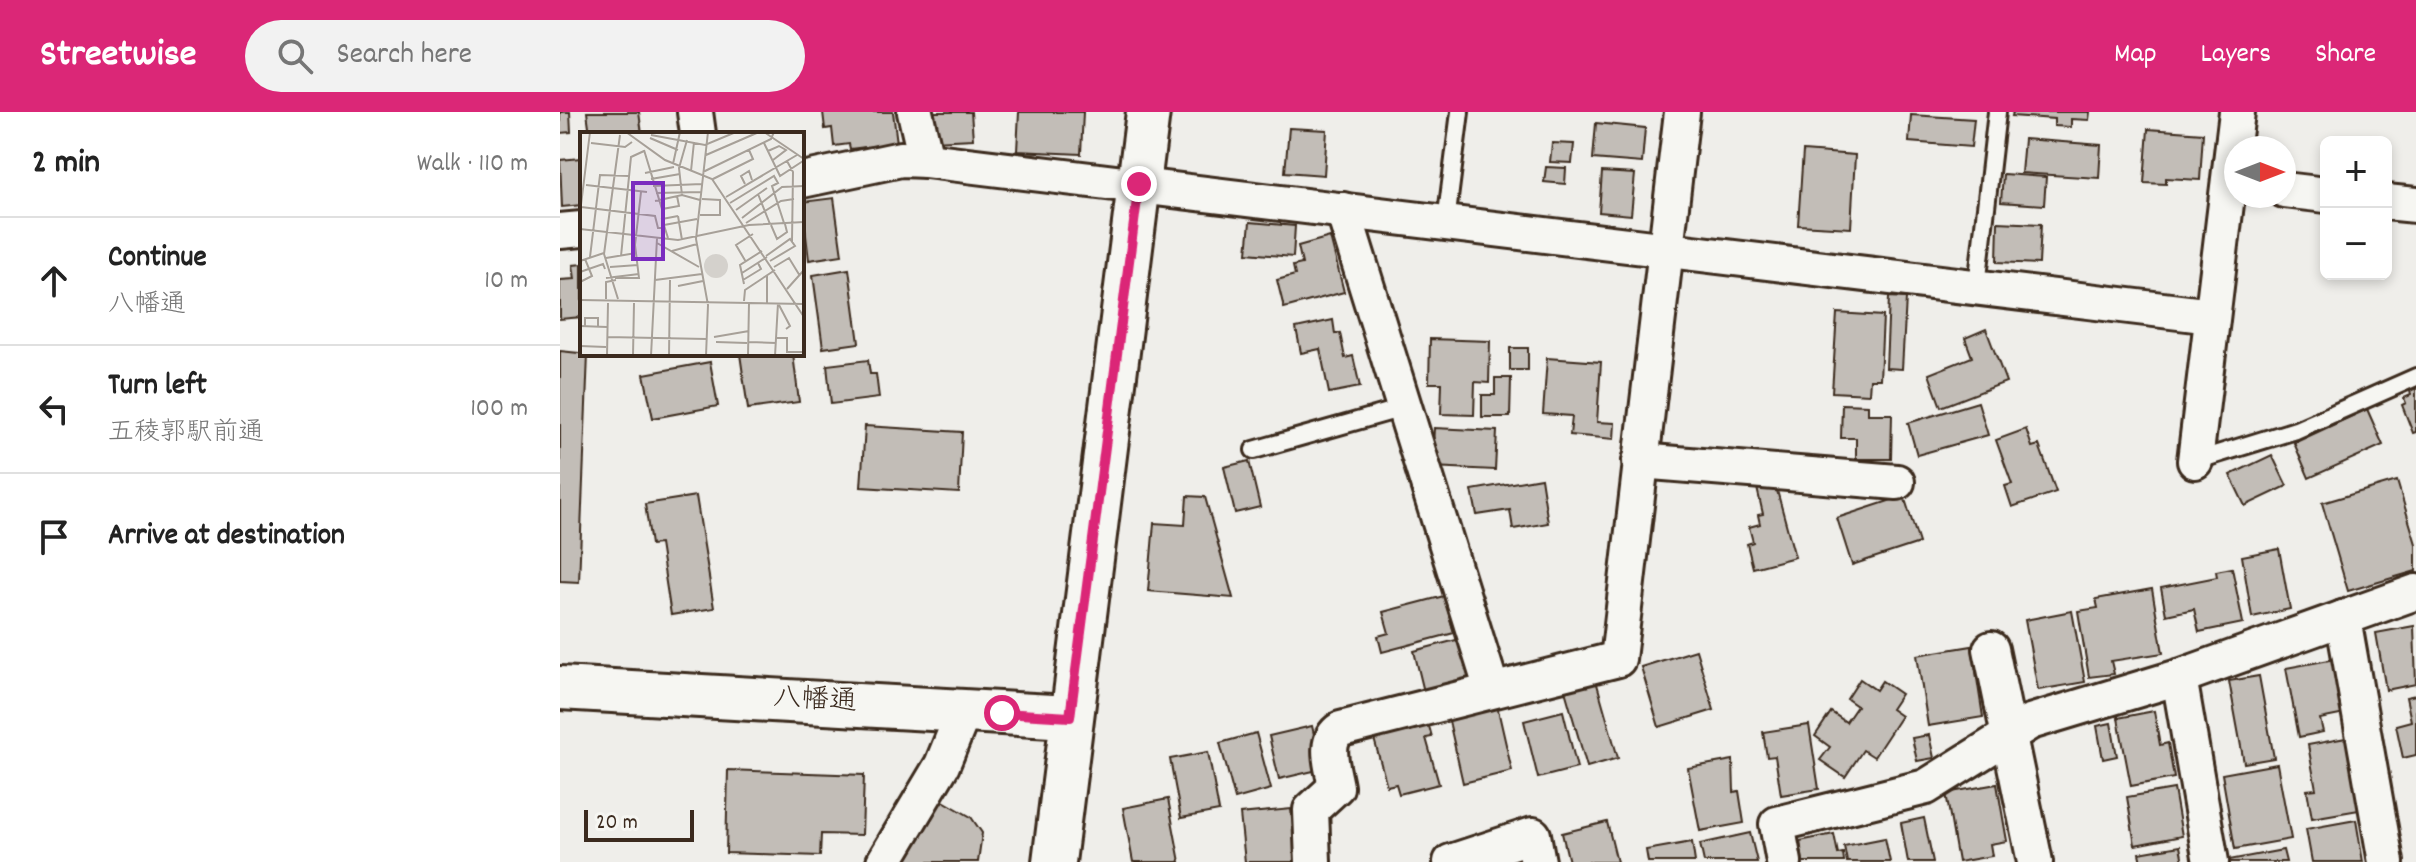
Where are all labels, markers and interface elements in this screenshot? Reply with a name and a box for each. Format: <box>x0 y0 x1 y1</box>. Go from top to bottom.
search box <box>245 20 805 92</box>
text: Streetwise <box>40 29 197 84</box>
icon: search <box>273 34 317 78</box>
text: Search here <box>337 35 472 78</box>
text: Map <box>2114 36 2157 76</box>
text: Layers <box>2201 36 2271 76</box>
text: Share <box>2315 36 2376 76</box>
inset map <box>580 132 804 356</box>
north arrow <box>2224 136 2296 208</box>
map controls <box>2320 136 2392 280</box>
button: + <box>2320 136 2392 208</box>
text: 2 min <box>32 140 100 189</box>
text: Walk · 110 m <box>417 146 528 183</box>
route end <box>1121 166 1157 202</box>
button: − <box>2320 208 2392 280</box>
text: Continue <box>108 238 207 281</box>
icon: ahead <box>32 259 76 303</box>
text: 10 m <box>484 263 528 300</box>
text: 八幡通 <box>108 287 186 324</box>
text: Turn left <box>108 366 207 409</box>
icon: left <box>32 387 76 431</box>
text: 100 m <box>470 391 528 428</box>
text: 五稜郭駅前通 <box>108 415 264 452</box>
icon: arrive <box>32 515 76 559</box>
text: Arrive at destination <box>108 516 345 559</box>
street label: 八幡通 <box>772 680 858 724</box>
route start <box>984 695 1020 731</box>
scale bar <box>584 806 694 842</box>
text: 20 m <box>596 808 638 839</box>

